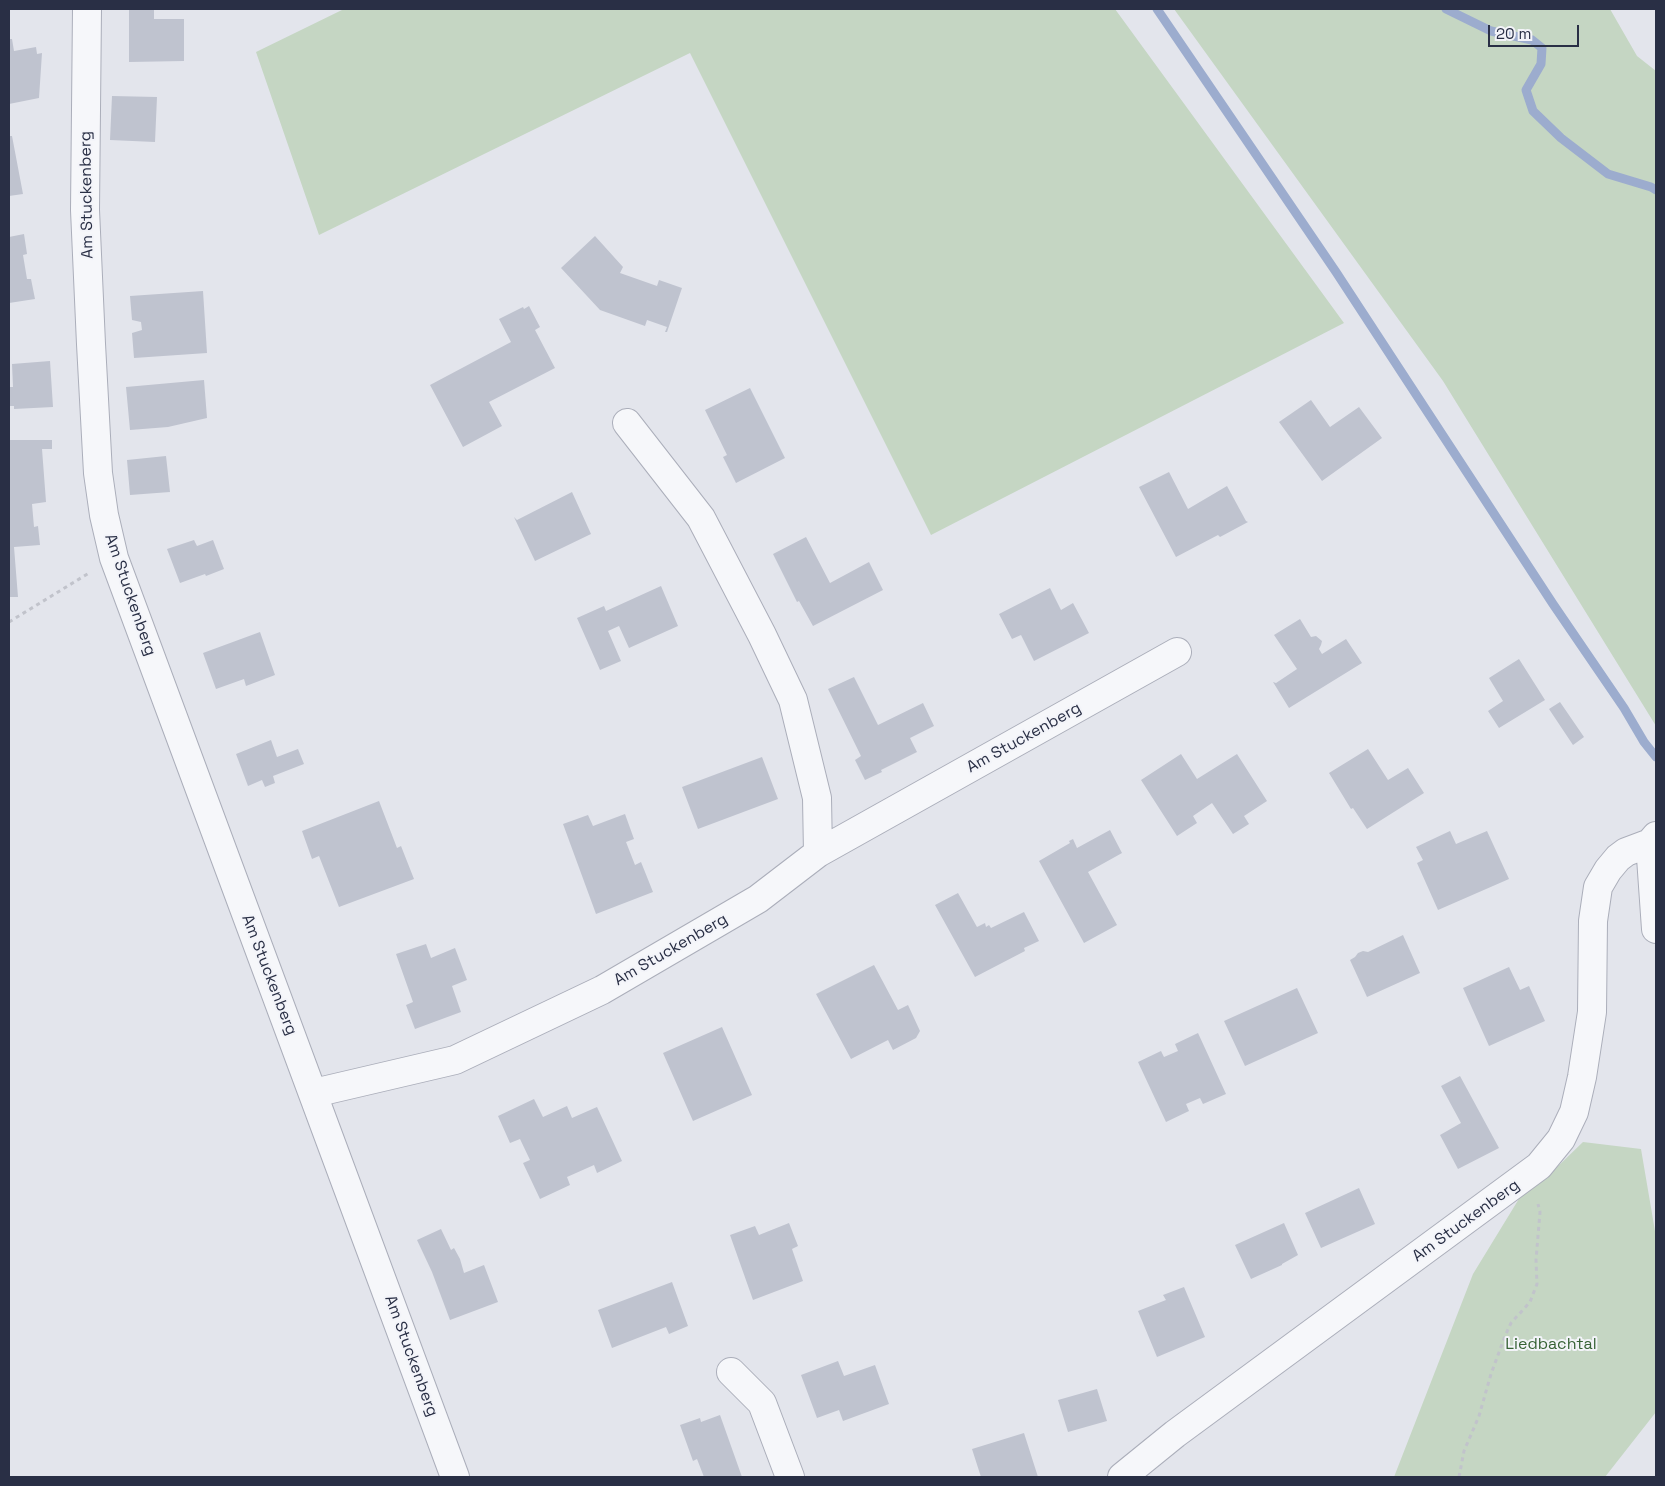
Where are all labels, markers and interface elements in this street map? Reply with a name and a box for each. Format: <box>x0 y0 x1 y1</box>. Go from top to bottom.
scale bar <box>1490 15 1581 47</box>
text: 20 m <box>1496 24 1531 43</box>
street label: Am Stuckenberg <box>76 131 98 259</box>
street label: Am Stuckenberg <box>100 531 160 659</box>
street label: Am Stuckenberg <box>963 699 1085 777</box>
street label: Am Stuckenberg <box>611 910 731 990</box>
street label: Am Stuckenberg <box>237 912 301 1038</box>
street label: Am Stuckenberg <box>1409 1176 1523 1266</box>
street label: Am Stuckenberg <box>380 1293 442 1419</box>
park label: Liedbachtal <box>1505 1335 1597 1355</box>

